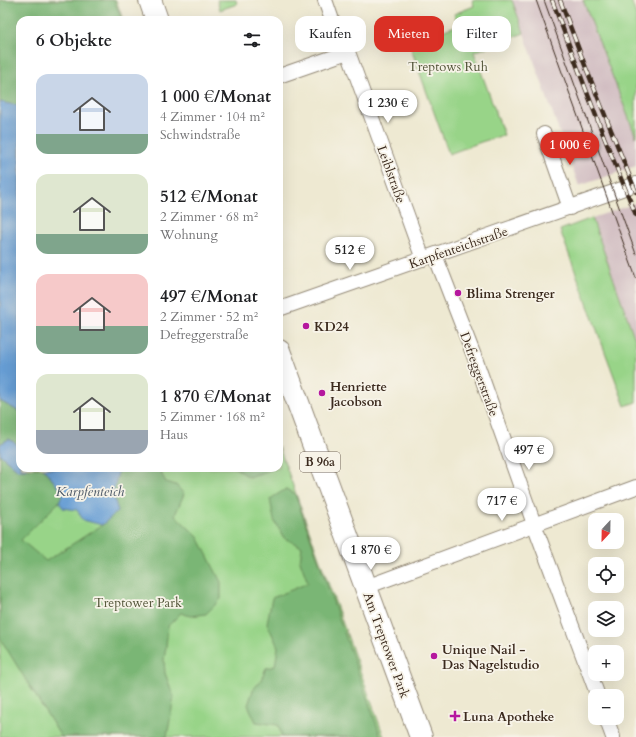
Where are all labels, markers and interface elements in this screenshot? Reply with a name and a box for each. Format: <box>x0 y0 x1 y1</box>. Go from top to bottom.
chip: Kaufen <box>295 16 366 52</box>
chip: Mieten <box>374 16 444 52</box>
chip: Filter <box>452 16 511 52</box>
text: 6 Objekte <box>36 29 112 52</box>
icon: filters <box>241 29 263 51</box>
park label: Treptows Ruh <box>408 58 488 76</box>
text: 1 000 €/Monat <box>160 85 271 108</box>
icon: home <box>68 90 116 138</box>
pin: 1 230 € <box>351 90 425 124</box>
text: 1 230 € <box>367 94 409 112</box>
text: 4 Zimmer · 104 m² <box>160 108 265 126</box>
text: Schwindstraße <box>160 126 240 144</box>
pin: 1 000 € <box>533 132 607 166</box>
text: 1 000 € <box>549 136 591 154</box>
street label: Leiblstraße <box>372 143 410 206</box>
text: 512 €/Monat <box>160 185 258 208</box>
icon: home <box>68 190 116 238</box>
text: 2 Zimmer · 68 m² <box>160 208 258 226</box>
street label: Karpfenteichstraße <box>407 223 510 273</box>
text: Wohnung <box>160 226 218 244</box>
pin: 512 € <box>322 237 378 271</box>
text: 512 € <box>334 241 366 259</box>
text: 497 €/Monat <box>160 285 258 308</box>
place label: Blima Strenger <box>466 285 555 303</box>
marker: Blima Strenger <box>453 288 463 298</box>
icon: home <box>68 290 116 338</box>
text: 2 Zimmer · 52 m² <box>160 308 258 326</box>
place label: KD24 <box>314 318 349 336</box>
marker: KD24 <box>301 321 311 331</box>
text: Defreggerstraße <box>160 326 249 344</box>
street label: Defreggerstraße <box>455 330 503 419</box>
place label: Henriette Jacobson <box>328 378 387 411</box>
text: 1 870 €/Monat <box>160 385 271 408</box>
marker: Henriette Jacobson <box>317 388 327 398</box>
icon: home <box>68 390 116 438</box>
text: 5 Zimmer · 168 m² <box>160 408 265 426</box>
text: Haus <box>160 426 188 444</box>
pin: 497 € <box>501 437 557 471</box>
text: 497 € <box>513 441 545 459</box>
road number: B 96a <box>300 452 340 472</box>
water label: Karpfenteich <box>56 482 125 501</box>
pin: 717 € <box>474 488 530 522</box>
text: 717 € <box>486 492 518 510</box>
north arrow <box>588 513 624 549</box>
map controls <box>588 513 624 725</box>
pin: 1 870 € <box>334 537 408 571</box>
text: 1 870 € <box>350 541 392 559</box>
button: locate <box>588 557 624 593</box>
street label: Am Treptower Park <box>359 590 414 701</box>
park label: Treptower Park <box>94 594 182 612</box>
button: layers <box>588 601 624 637</box>
place label: Unique Nail - Das Nagelstudio <box>442 641 540 674</box>
button: + <box>588 645 624 681</box>
marker: Unique Nail - Das Nagelstudio <box>429 651 439 661</box>
button: − <box>588 689 624 725</box>
place label: Luna Apotheke <box>463 708 554 726</box>
marker: Luna Apotheke <box>450 711 460 721</box>

